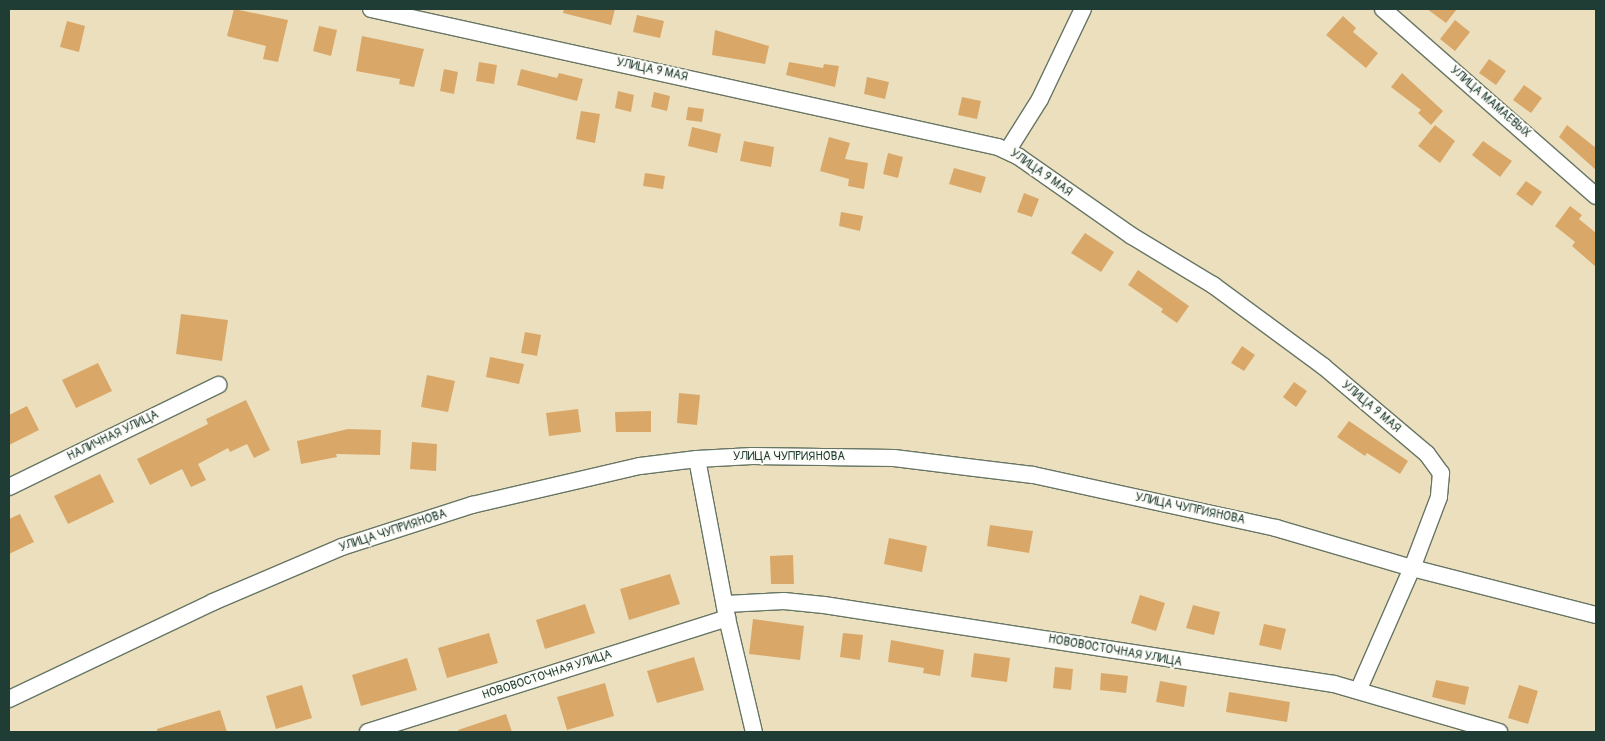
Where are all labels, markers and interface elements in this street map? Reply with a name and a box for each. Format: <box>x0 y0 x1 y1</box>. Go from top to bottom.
street label: УЛИЦА 9 МАЯ <box>615 55 689 85</box>
street label: УЛИЦА МАМАЕВЫХ <box>1447 63 1533 141</box>
street label: УЛИЦА 9 МАЯ <box>1007 146 1075 200</box>
street label: УЛИЦА 9 МАЯ <box>1339 378 1403 436</box>
street label: НАЛИЧНАЯ УЛИЦА <box>65 408 161 464</box>
street label: УЛИЦА ЧУПРИЯНОВА <box>733 450 845 464</box>
street label: УЛИЦА ЧУПРИЯНОВА <box>1134 490 1246 528</box>
street label: УЛИЦА ЧУПРИЯНОВА <box>338 507 448 555</box>
street label: НОВОВОСТОЧНАЯ УЛИЦА <box>1047 632 1183 670</box>
street label: НОВОВОСТОЧНАЯ УЛИЦА <box>480 647 614 703</box>

